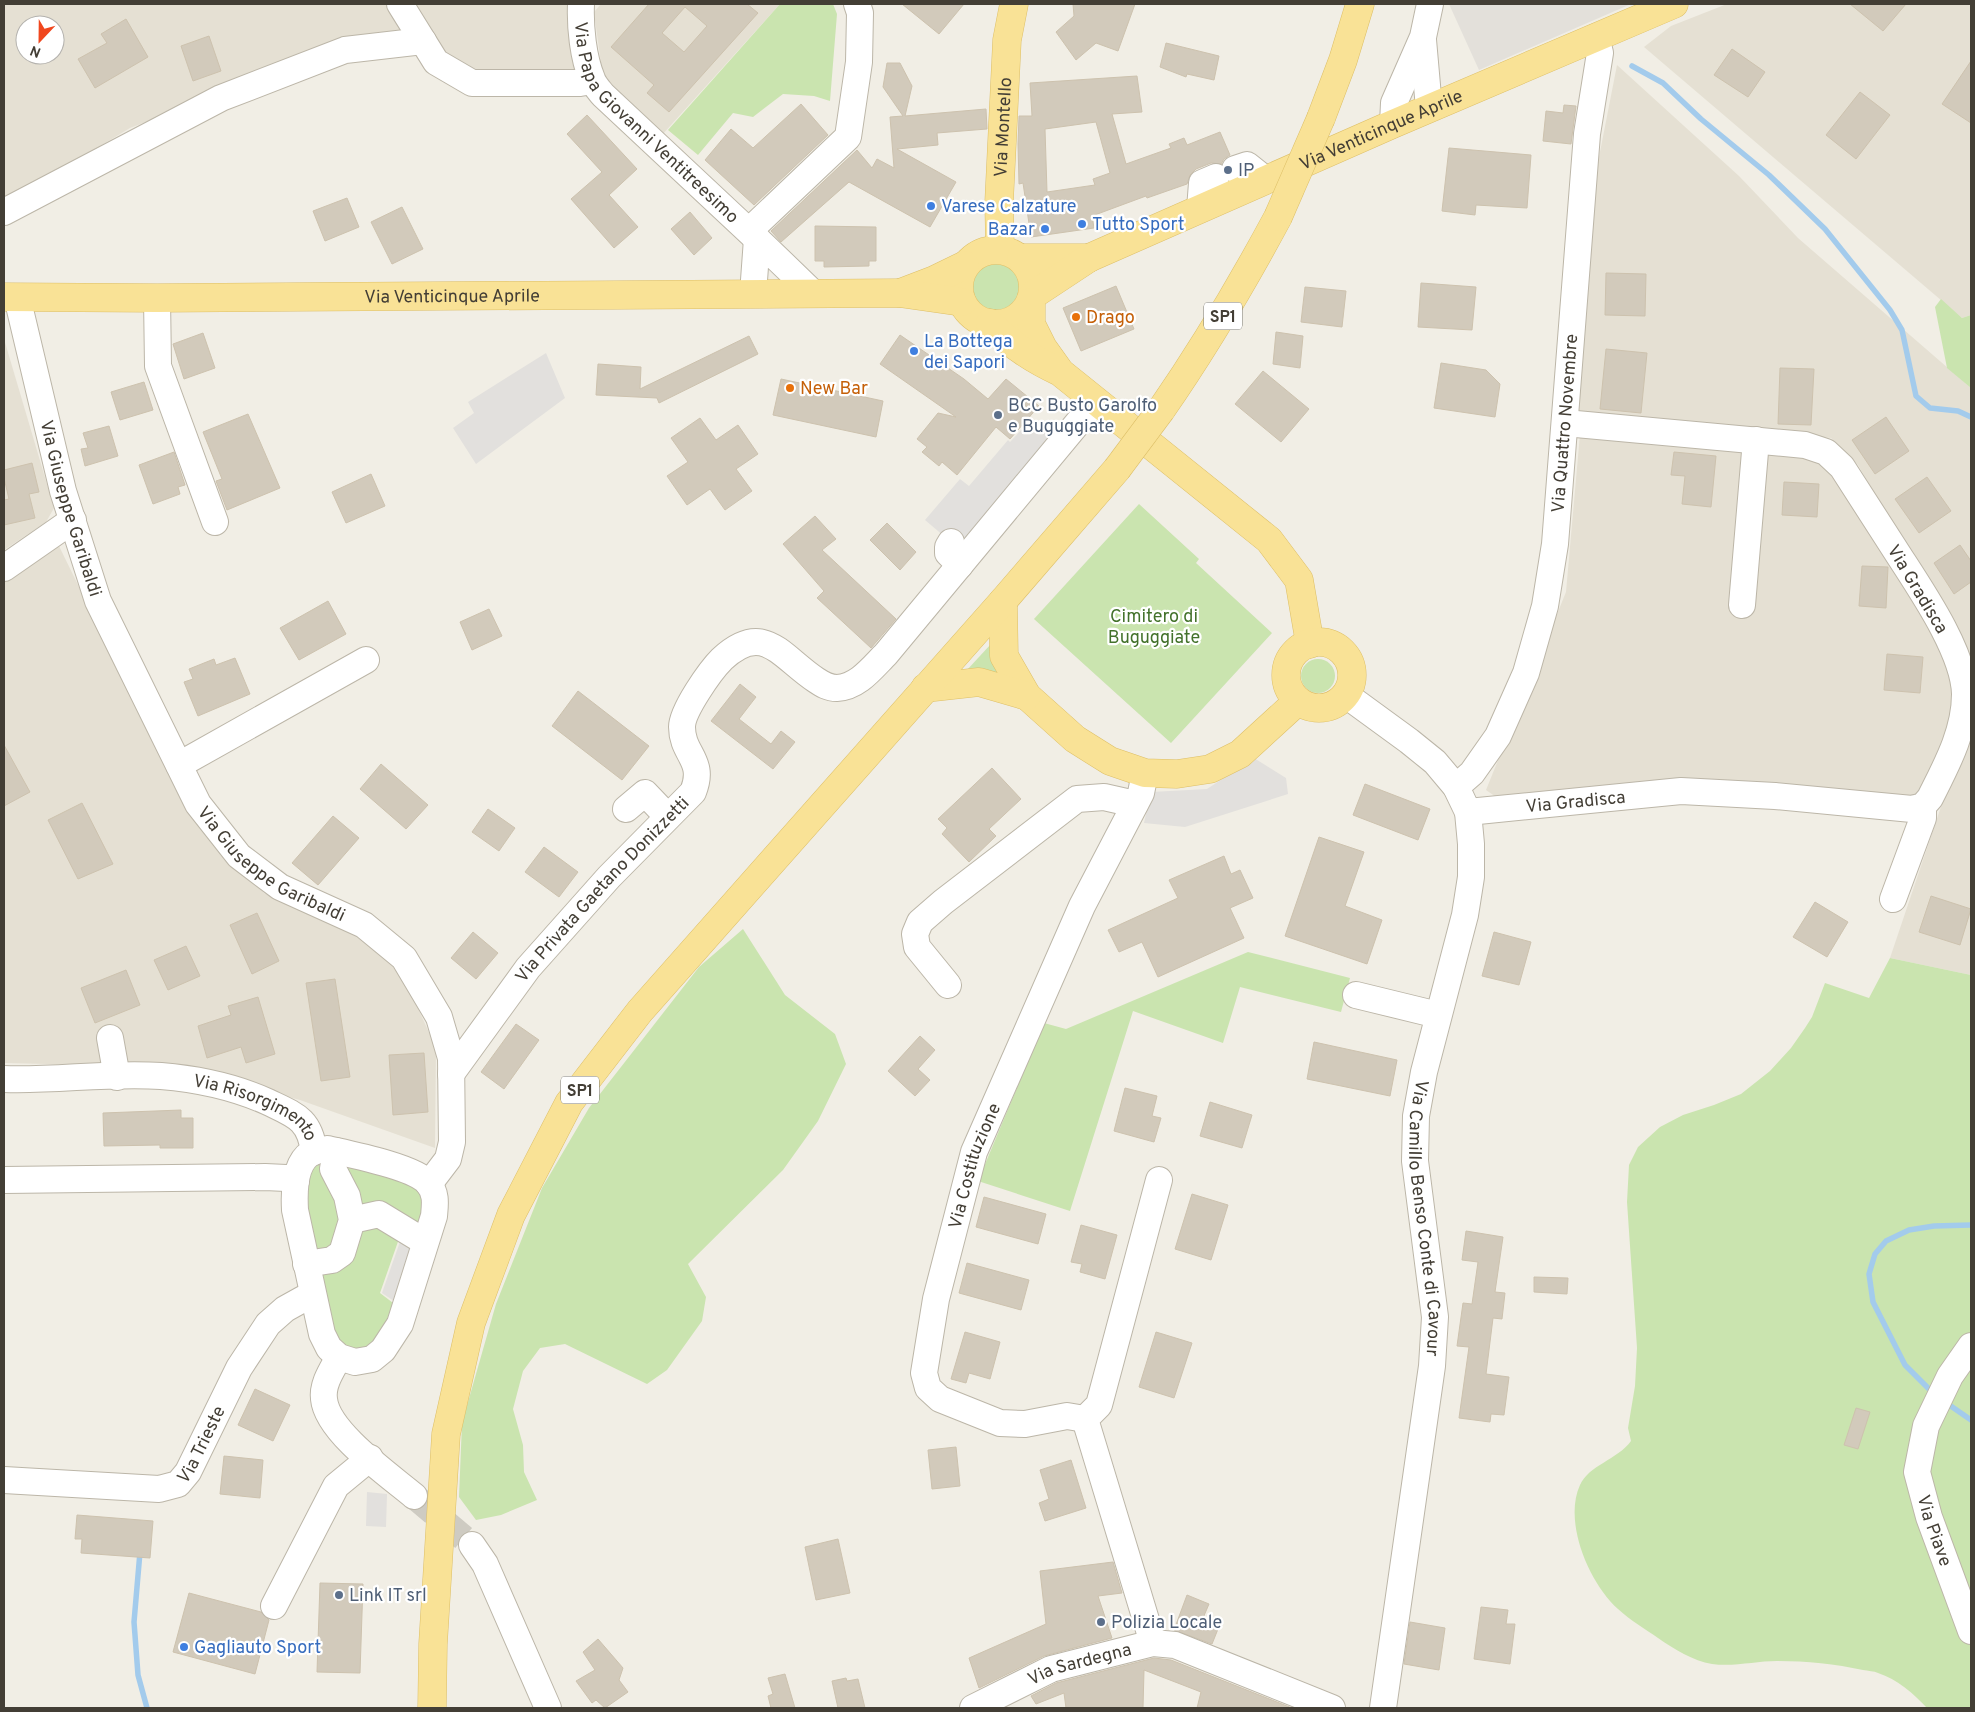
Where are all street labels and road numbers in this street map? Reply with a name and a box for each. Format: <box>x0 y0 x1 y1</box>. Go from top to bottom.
street label: Via Papa Giovanni Ventitreesimo <box>568 21 743 229</box>
street label: Via Montello <box>990 77 1018 178</box>
street label: Via Venticinque Aprile <box>1296 86 1467 177</box>
street label: Via Venticinque Aprile <box>364 285 540 310</box>
road number: SP1 <box>1204 302 1242 330</box>
street label: Via Quattro Novembre <box>1547 333 1584 514</box>
street label: Via Giuseppe Garibaldi <box>34 418 106 600</box>
street label: Via Gradisca <box>1881 541 1952 639</box>
street label: Via Gradisca <box>1525 787 1627 819</box>
street label: Via Privata Gaetano Donizzetti <box>511 792 695 988</box>
street label: Via Giuseppe Garibaldi <box>191 802 348 928</box>
street label: Via Risorgimento <box>191 1070 321 1144</box>
road number: SP1 <box>561 1076 599 1104</box>
street label: Via Camillo Benso Conte di Cavour <box>1402 1078 1445 1357</box>
street label: Via Costituzione <box>945 1100 1007 1232</box>
street label: Via Trieste <box>173 1403 232 1489</box>
street label: Via Piave <box>1911 1493 1956 1570</box>
street label: Via Sardegna <box>1024 1639 1134 1692</box>

